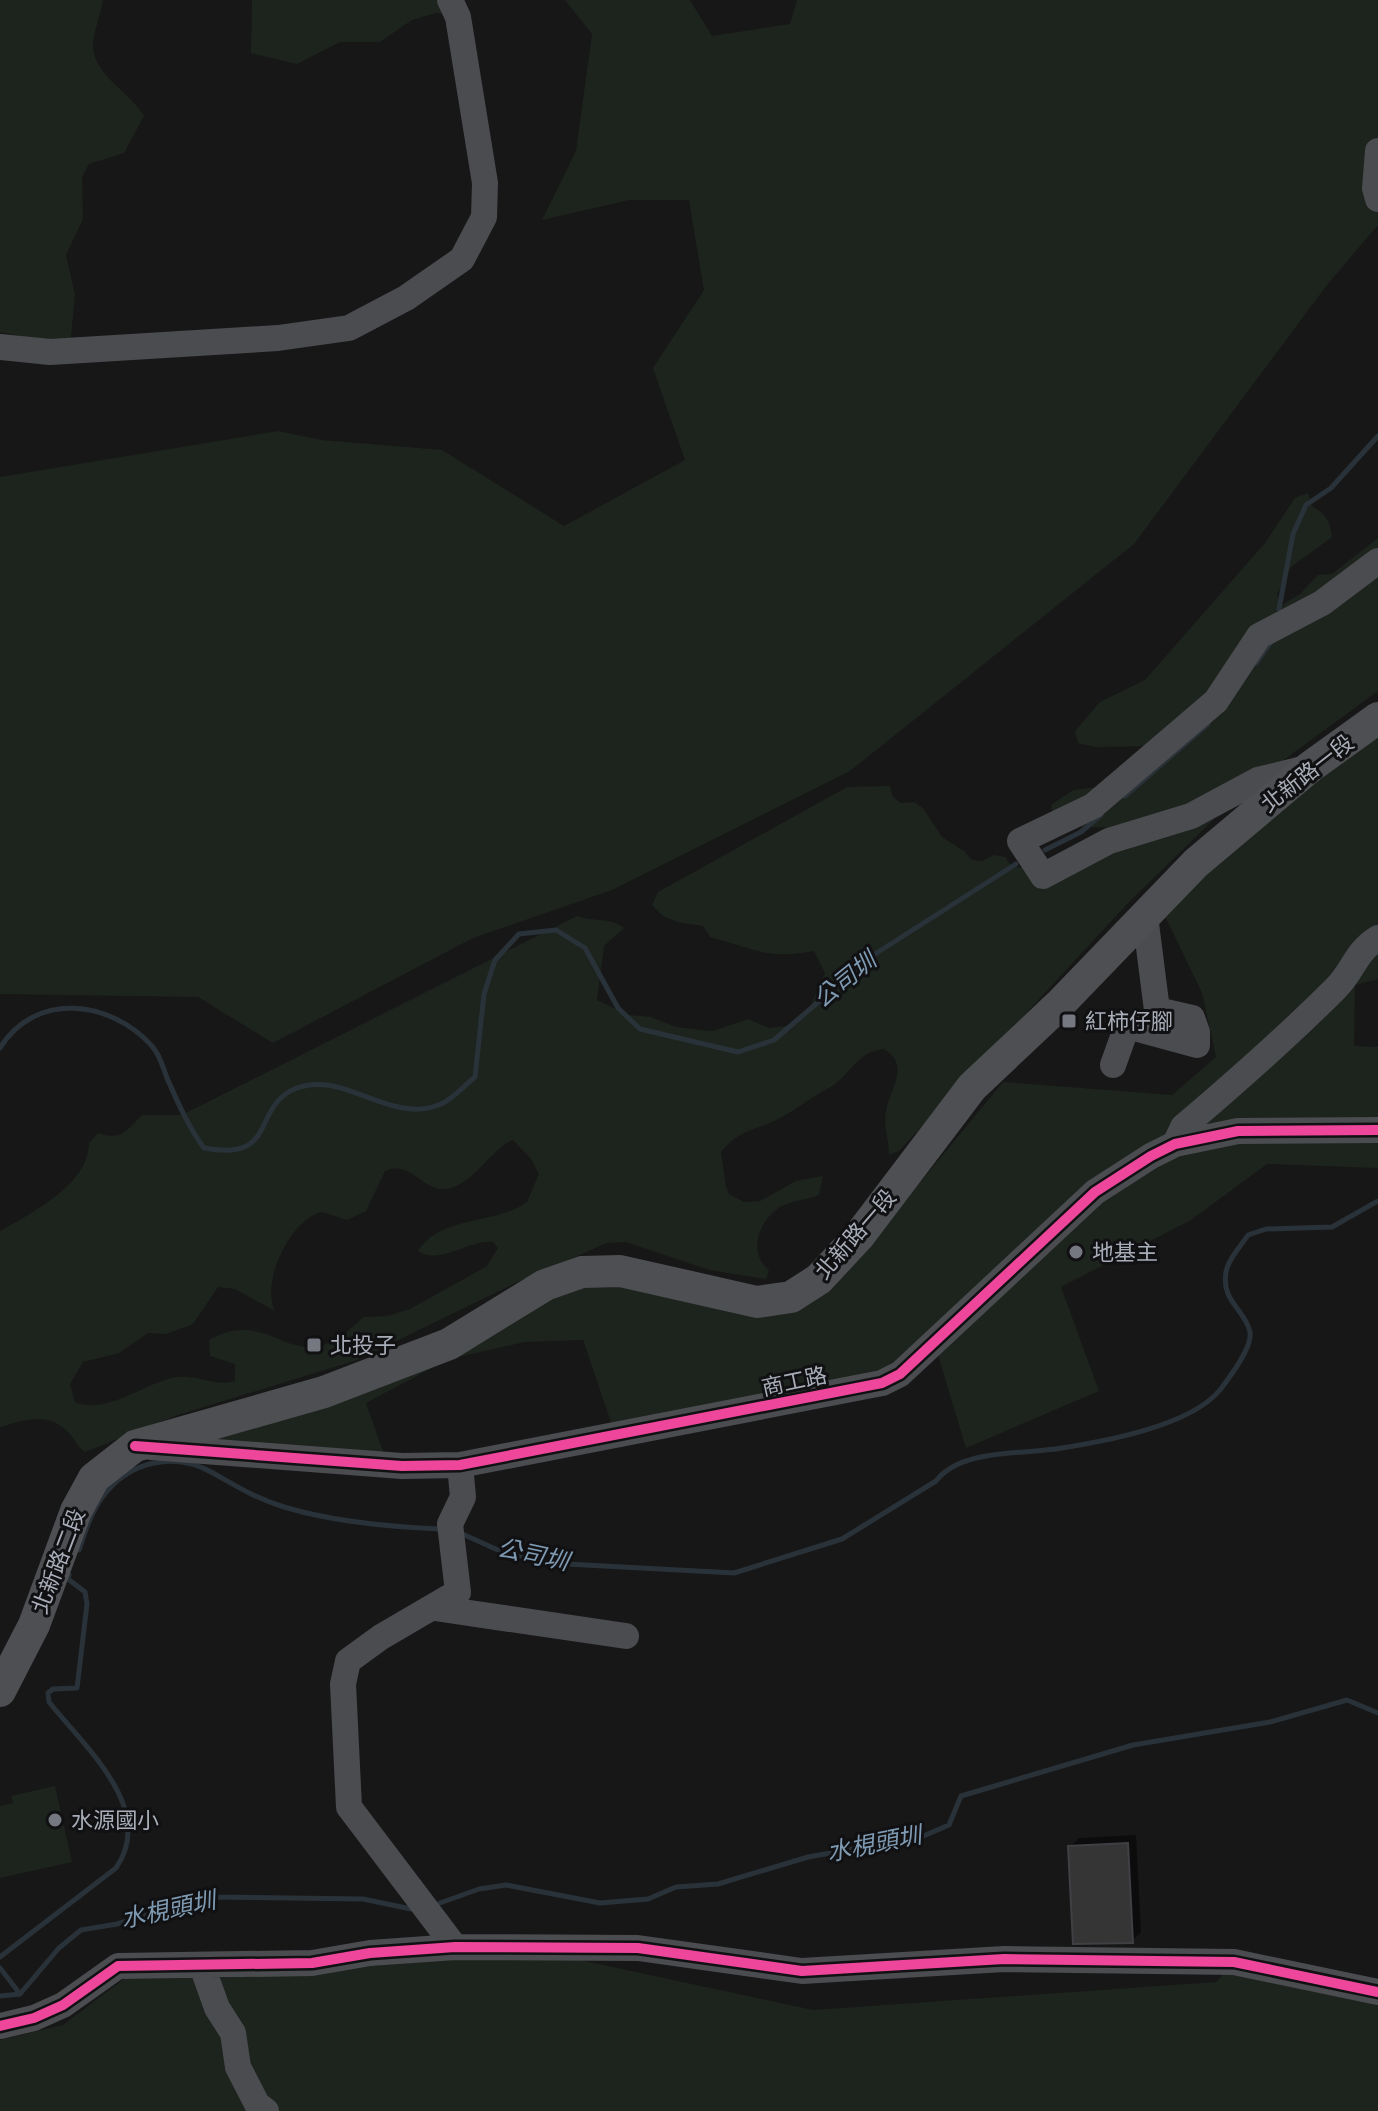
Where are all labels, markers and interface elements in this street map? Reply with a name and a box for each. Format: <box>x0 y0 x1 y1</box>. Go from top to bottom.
street label: 北新路一段 <box>1256 729 1358 817</box>
water label: 公司圳 <box>808 945 883 1013</box>
place label: 紅柿仔腳 <box>1085 1008 1173 1034</box>
marker: 紅柿仔腳 <box>1060 1012 1078 1030</box>
street label: 北新路一段 <box>809 1184 901 1284</box>
place label: 地基主 <box>1092 1239 1158 1265</box>
marker: 地基主 <box>1067 1243 1085 1261</box>
place label: 北投子 <box>330 1332 396 1358</box>
marker: 北投子 <box>305 1336 323 1354</box>
street label: 商工路 <box>759 1361 829 1401</box>
street label: 北新路二段 <box>26 1505 90 1617</box>
water label: 公司圳 <box>495 1534 574 1576</box>
place label: 水源國小 <box>71 1807 159 1833</box>
marker: 水源國小 <box>46 1811 64 1829</box>
water label: 水梘頭圳 <box>824 1821 927 1866</box>
water label: 水梘頭圳 <box>118 1886 221 1933</box>

